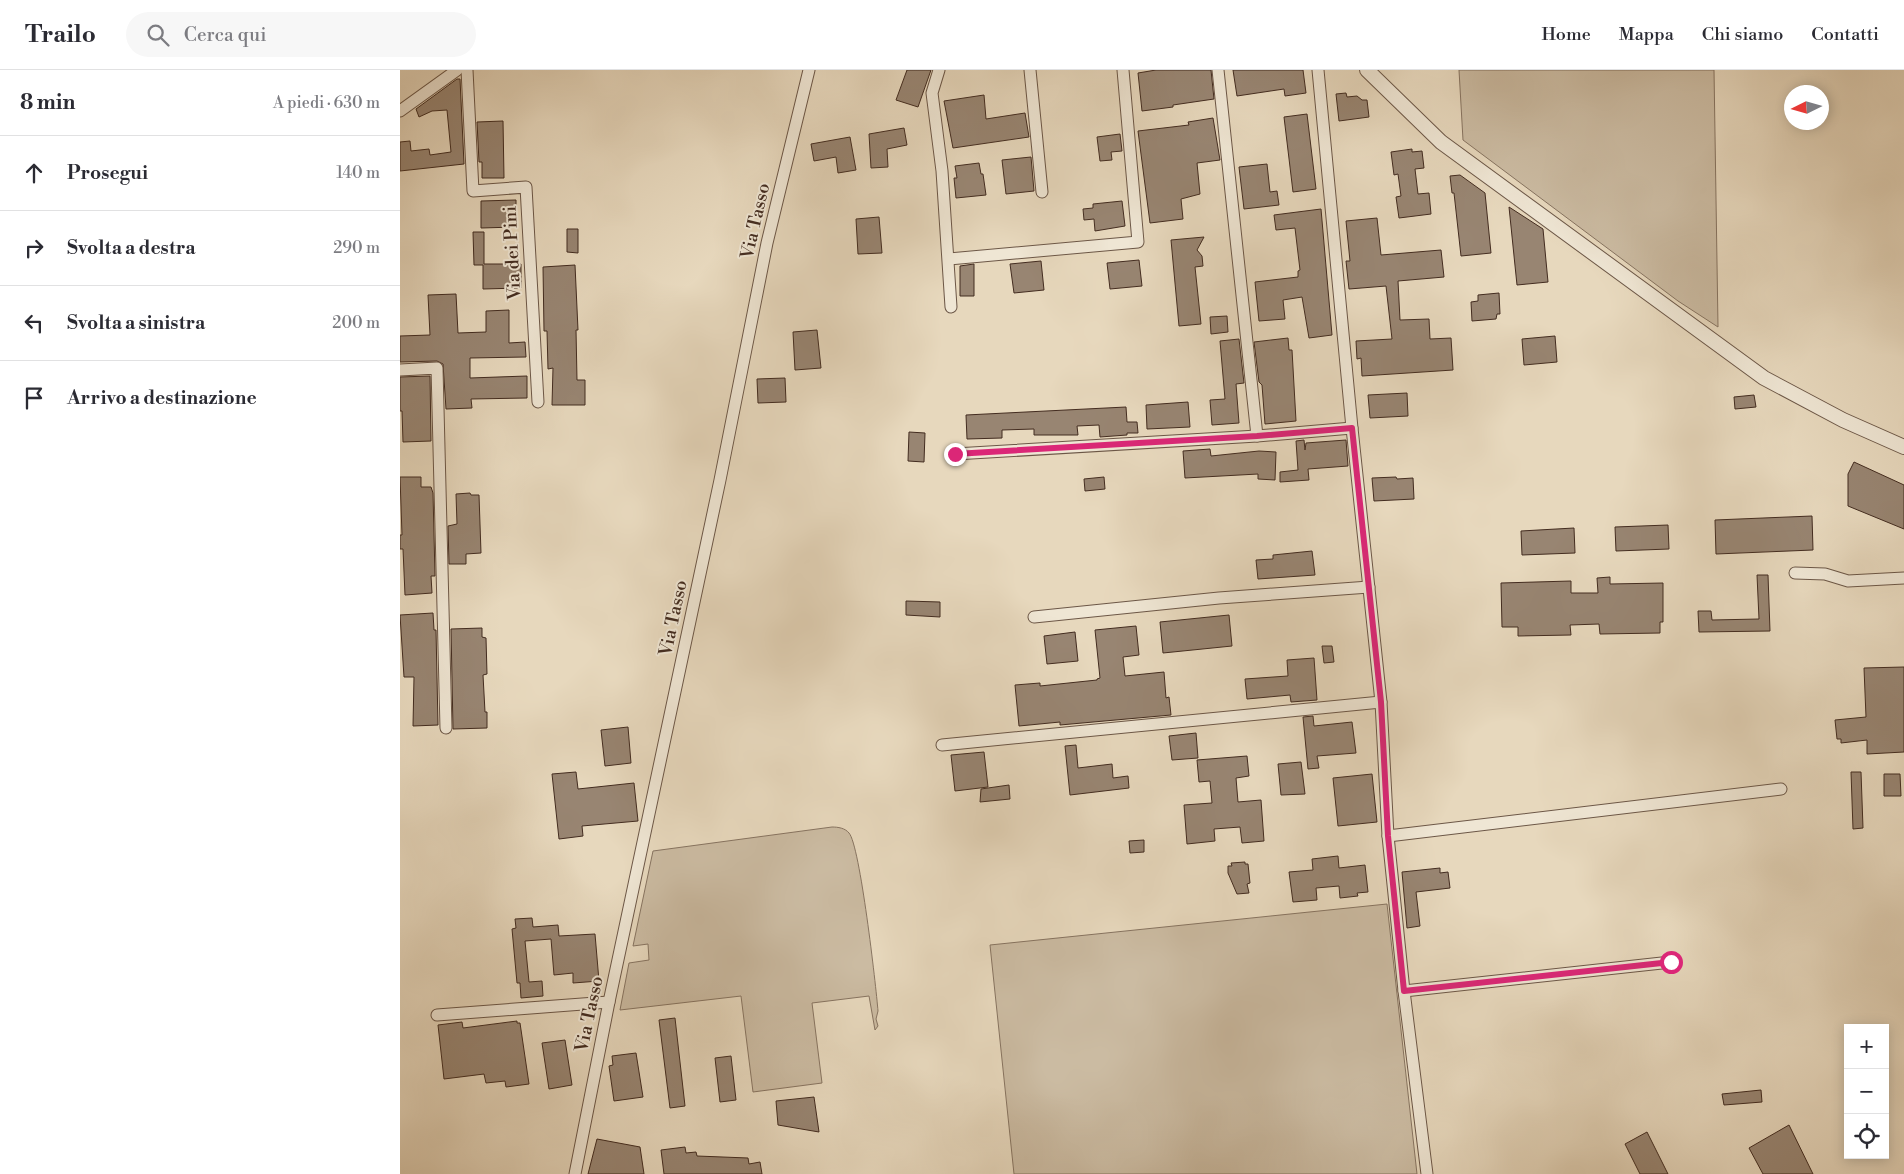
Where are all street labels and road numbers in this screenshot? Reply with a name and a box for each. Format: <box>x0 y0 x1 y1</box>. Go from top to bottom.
street label: Via Tasso <box>735 181 775 262</box>
street label: Via dei Pini <box>499 205 527 302</box>
street label: Via Tasso <box>654 578 693 659</box>
street label: Via Tasso <box>570 974 609 1055</box>

